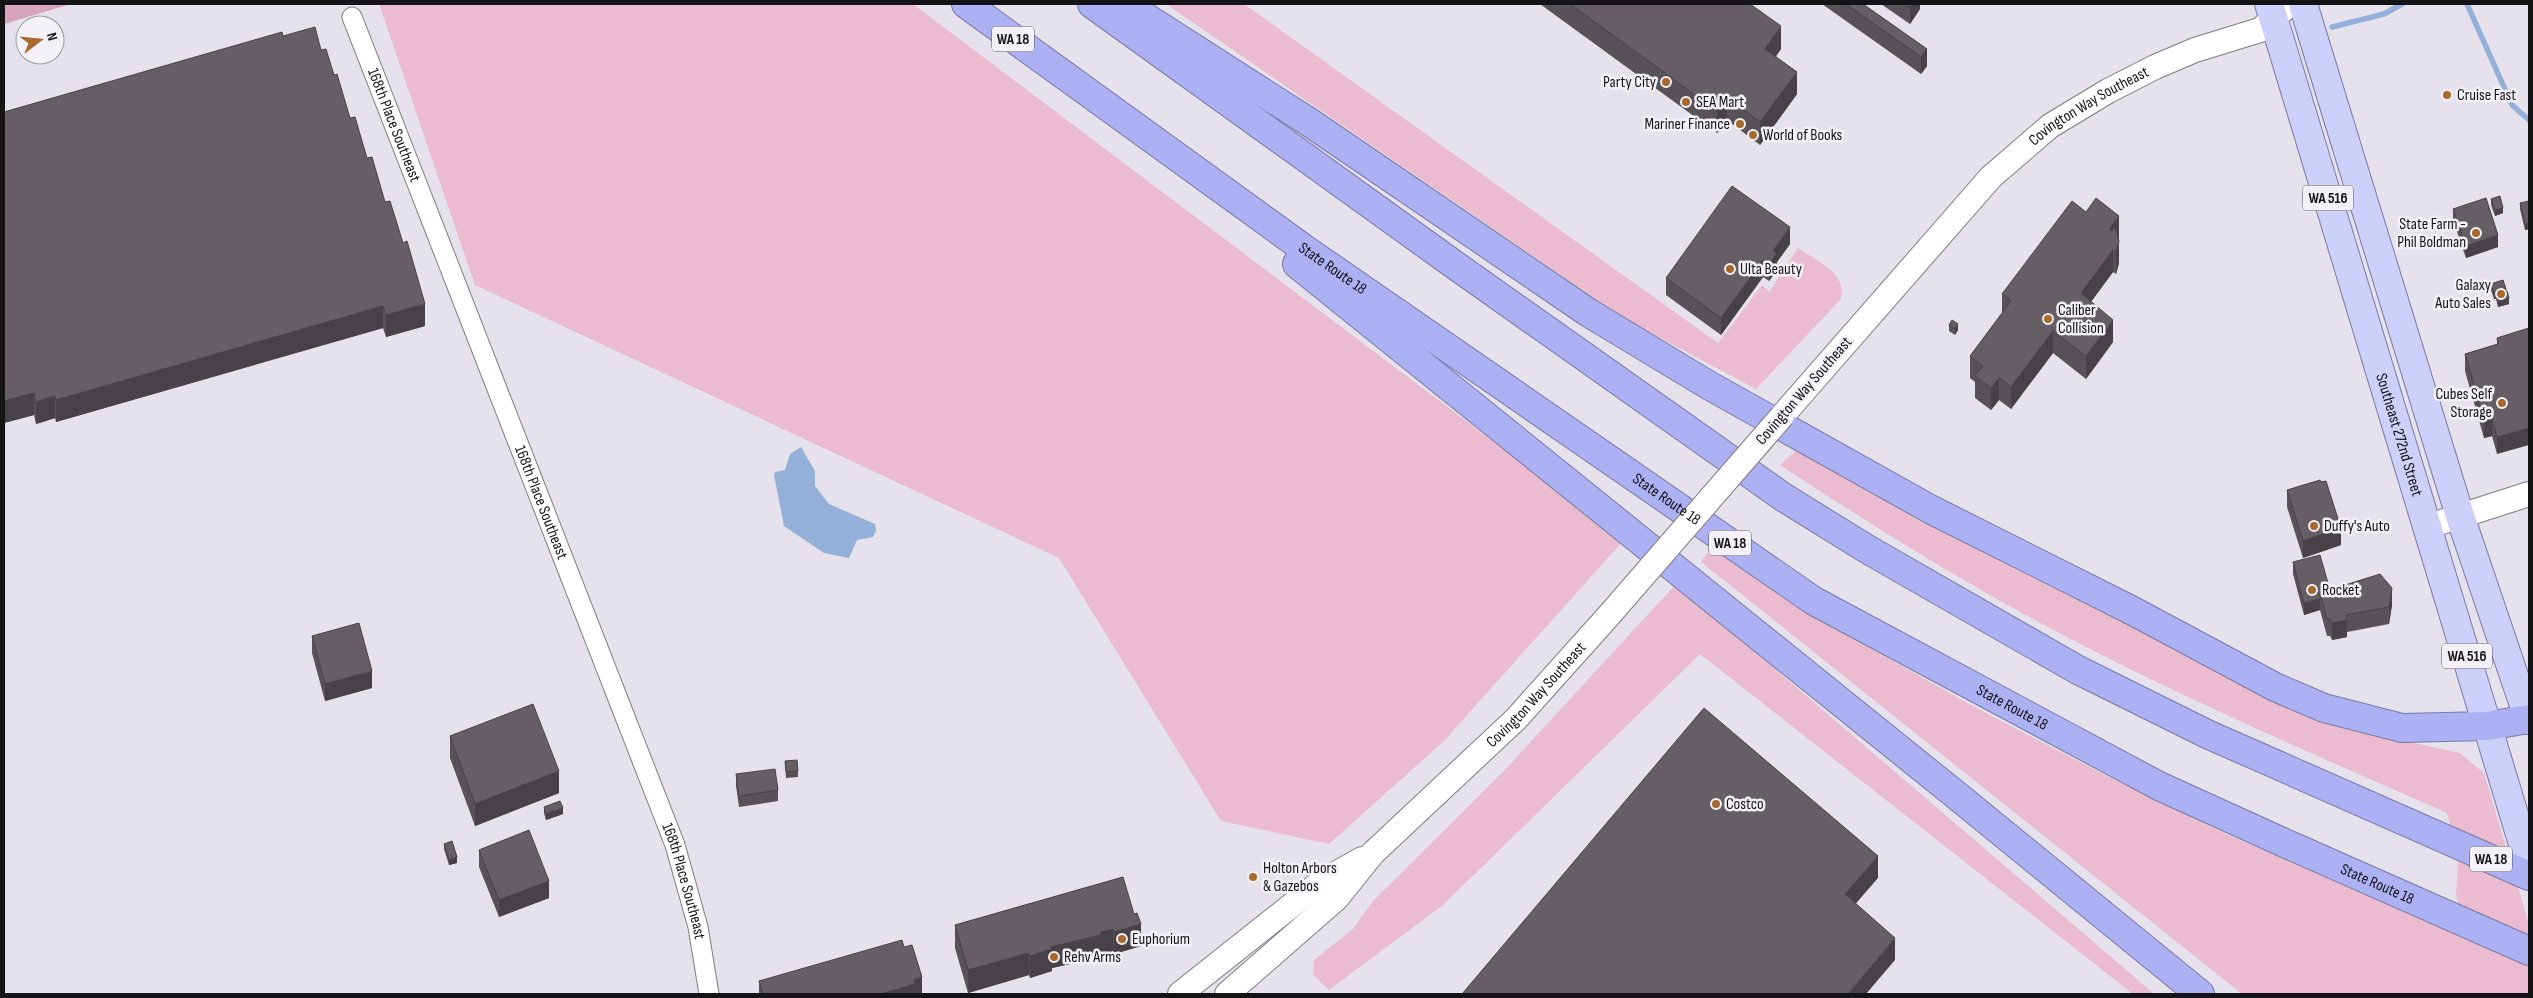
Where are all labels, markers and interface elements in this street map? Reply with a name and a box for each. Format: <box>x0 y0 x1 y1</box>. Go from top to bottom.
north arrow <box>15 15 65 65</box>
road number: WA 18 <box>992 26 1034 52</box>
text: N <box>43 31 61 42</box>
street label: Covington Way Southeast <box>2025 62 2152 150</box>
street label: 168th Place Southeast <box>363 66 425 185</box>
place label: Party City <box>1603 73 1656 92</box>
marker: Party City <box>1660 76 1672 88</box>
place label: Cruise Fast <box>2457 86 2516 105</box>
marker: Cruise Fast <box>2441 89 2453 101</box>
place label: SEA Mart <box>1696 93 1744 112</box>
marker: SEA Mart <box>1680 96 1692 108</box>
place label: Mariner Finance <box>1644 115 1730 134</box>
marker: Mariner Finance <box>1734 118 1746 130</box>
place label: World of Books <box>1763 126 1843 145</box>
marker: World of Books <box>1747 129 1759 141</box>
road number: WA 516 <box>2303 186 2353 210</box>
place label: State Farm - Phil Boldman <box>2397 215 2466 252</box>
marker: State Farm - Phil Boldman <box>2470 227 2482 239</box>
street label: State Route 18 <box>1295 238 1370 299</box>
place label: Ulta Beauty <box>1740 260 1802 279</box>
marker: Ulta Beauty <box>1724 263 1736 275</box>
place label: Galaxy Auto Sales <box>2434 276 2491 313</box>
marker: Galaxy Auto Sales <box>2495 288 2507 300</box>
place label: Caliber Collision <box>2058 301 2104 338</box>
marker: Caliber Collision <box>2042 313 2054 325</box>
street label: Covington Way Southeast <box>1752 333 1856 449</box>
street label: Southeast 272nd Street <box>2372 371 2427 498</box>
place label: Cubes Self Storage <box>2435 385 2492 422</box>
marker: Cubes Self Storage <box>2496 397 2508 409</box>
street label: 168th Place Southeast <box>511 443 572 562</box>
street label: State Route 18 <box>1629 469 1704 529</box>
place label: Duffy's Auto <box>2324 517 2390 536</box>
marker: Duffy's Auto <box>2308 520 2320 532</box>
road number: WA 18 <box>1709 530 1751 556</box>
place label: Rocket <box>2322 581 2359 600</box>
marker: Rocket <box>2306 584 2318 596</box>
street label: Covington Way Southeast <box>1482 638 1590 751</box>
road number: WA 516 <box>2442 644 2492 668</box>
street label: State Route 18 <box>1973 680 2051 734</box>
place label: Costco <box>1726 795 1764 814</box>
marker: Costco <box>1710 798 1722 810</box>
street label: 168th Place Southeast <box>658 820 709 941</box>
road number: WA 18 <box>2470 846 2512 872</box>
place label: Holton Arbors & Gazebos <box>1263 859 1337 896</box>
street label: State Route 18 <box>2338 859 2417 909</box>
marker: Holton Arbors & Gazebos <box>1247 871 1259 883</box>
place label: Euphorium <box>1132 930 1190 949</box>
marker: Euphorium <box>1116 933 1128 945</box>
place label: Rehv Arms <box>1064 948 1121 967</box>
marker: Rehv Arms <box>1048 951 1060 963</box>

